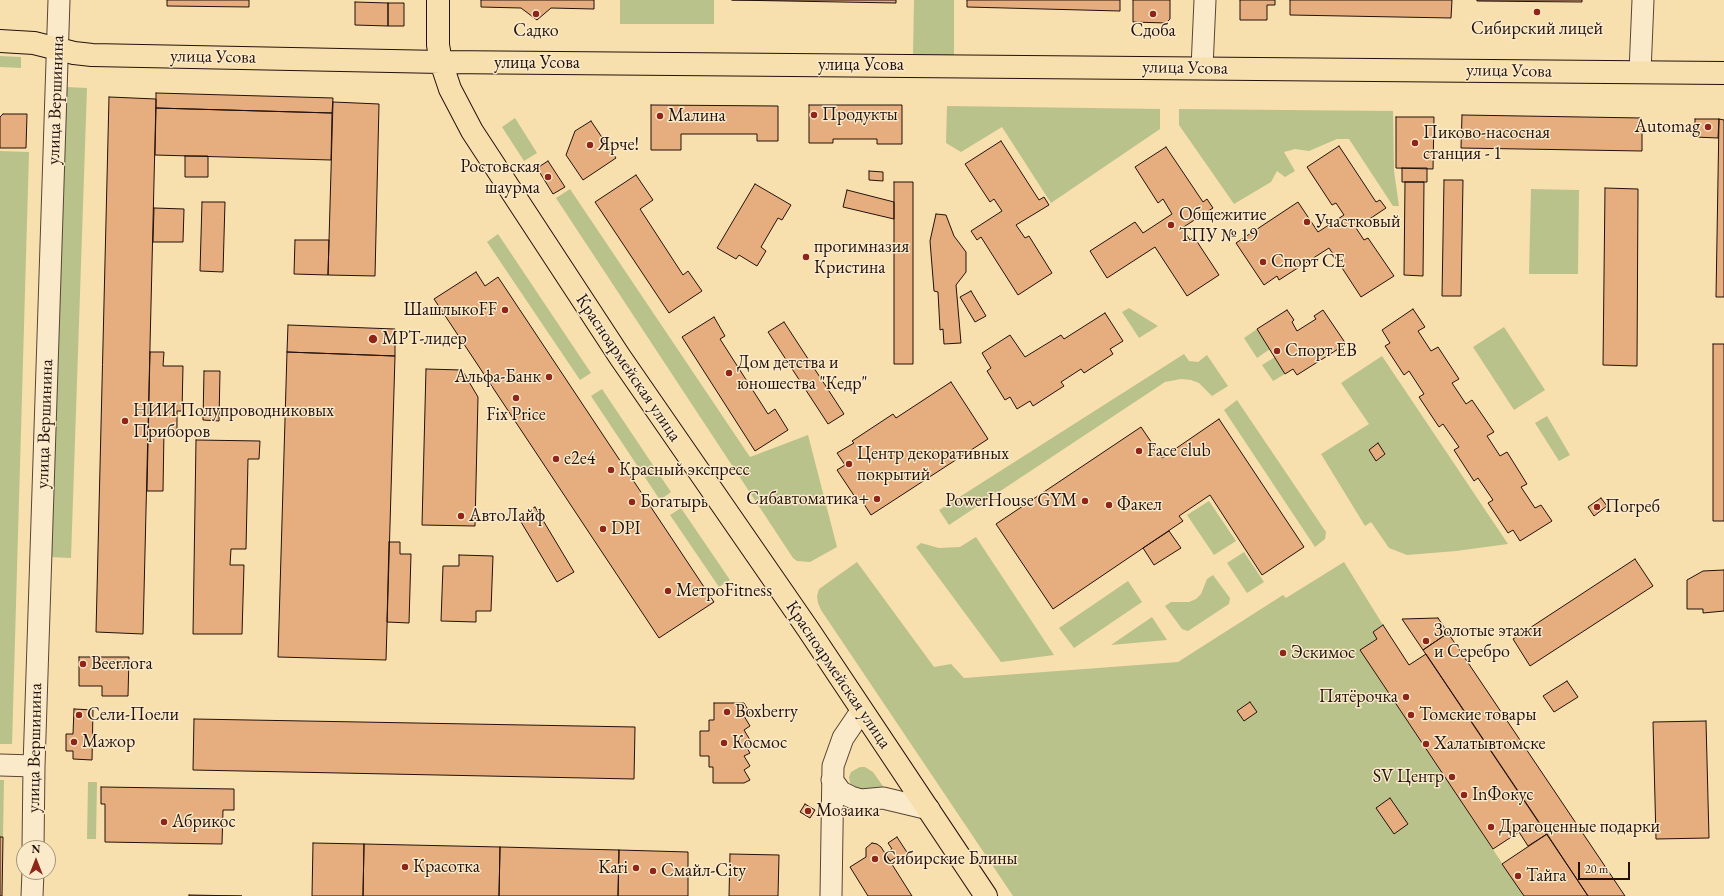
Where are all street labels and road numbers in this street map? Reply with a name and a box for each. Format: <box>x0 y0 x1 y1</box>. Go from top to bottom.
street label: улица Вершинина <box>43 35 69 165</box>
street label: улица Усова <box>170 45 256 69</box>
street label: улица Усова <box>494 52 580 74</box>
street label: улица Усова <box>818 54 904 76</box>
street label: улица Усова <box>1142 56 1228 80</box>
street label: улица Усова <box>1466 59 1552 83</box>
street label: Красноармейская улица <box>571 290 685 446</box>
street label: улица Вершинина <box>32 359 58 489</box>
street label: Красноармейская улица <box>781 597 895 753</box>
street label: улица Вершинина <box>23 683 47 813</box>

